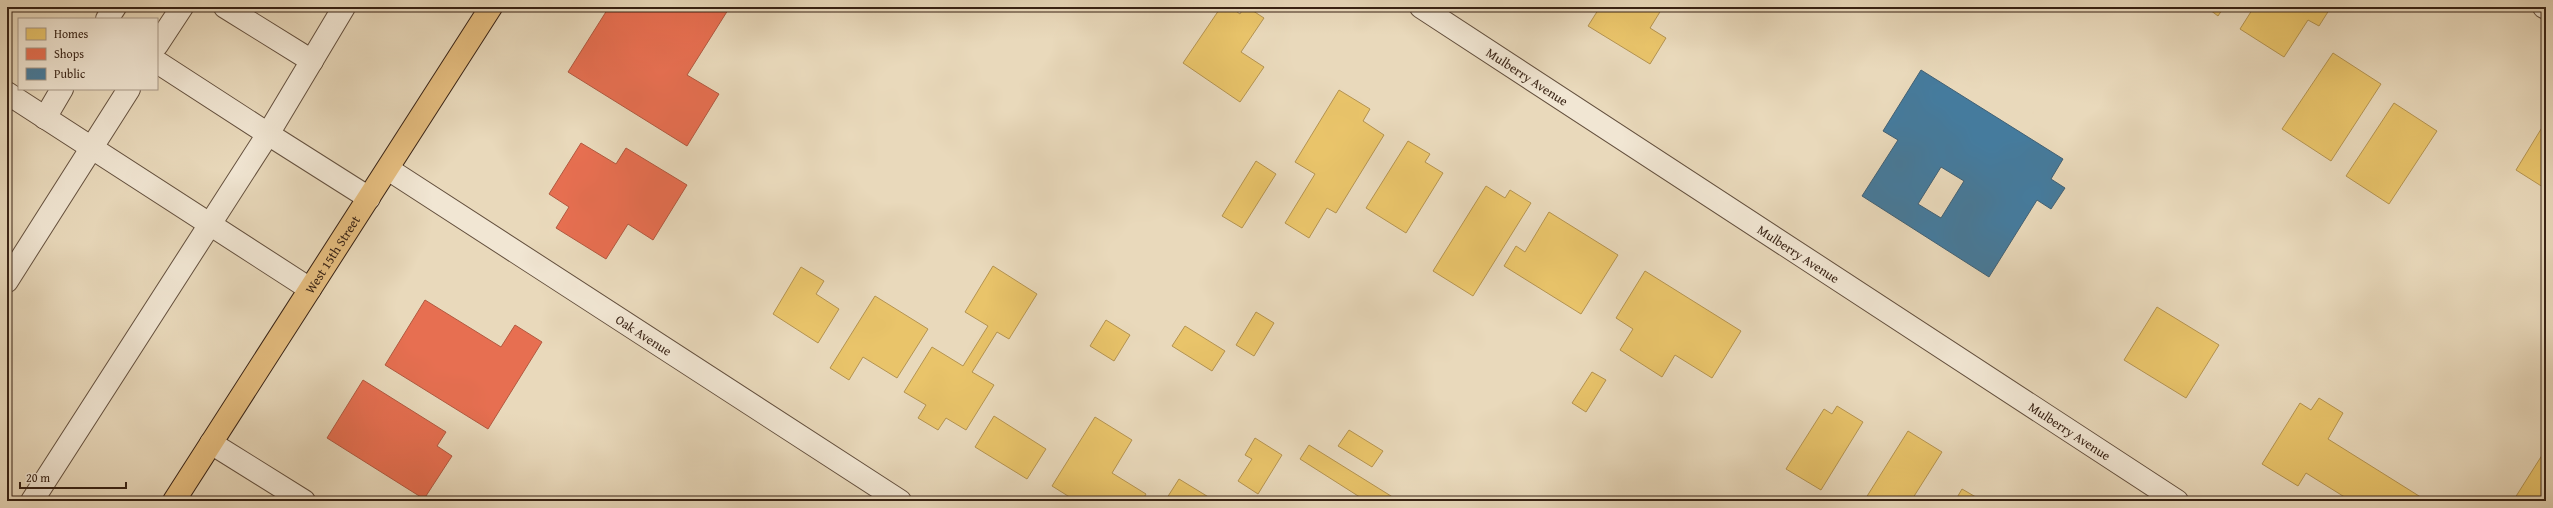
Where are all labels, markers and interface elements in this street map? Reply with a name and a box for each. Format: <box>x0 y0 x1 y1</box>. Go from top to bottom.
legend <box>18 18 158 90</box>
text: Homes <box>54 25 89 42</box>
street label: Mulberry Avenue <box>1482 43 1572 111</box>
text: Shops <box>54 45 84 62</box>
text: Public <box>54 65 86 82</box>
street label: West 15th Street <box>300 212 365 297</box>
street label: Mulberry Avenue <box>1754 220 1843 288</box>
street label: Oak Avenue <box>612 310 675 361</box>
street label: Mulberry Avenue <box>2025 398 2114 465</box>
scale bar <box>20 464 126 490</box>
text: 20 m <box>26 469 50 486</box>

